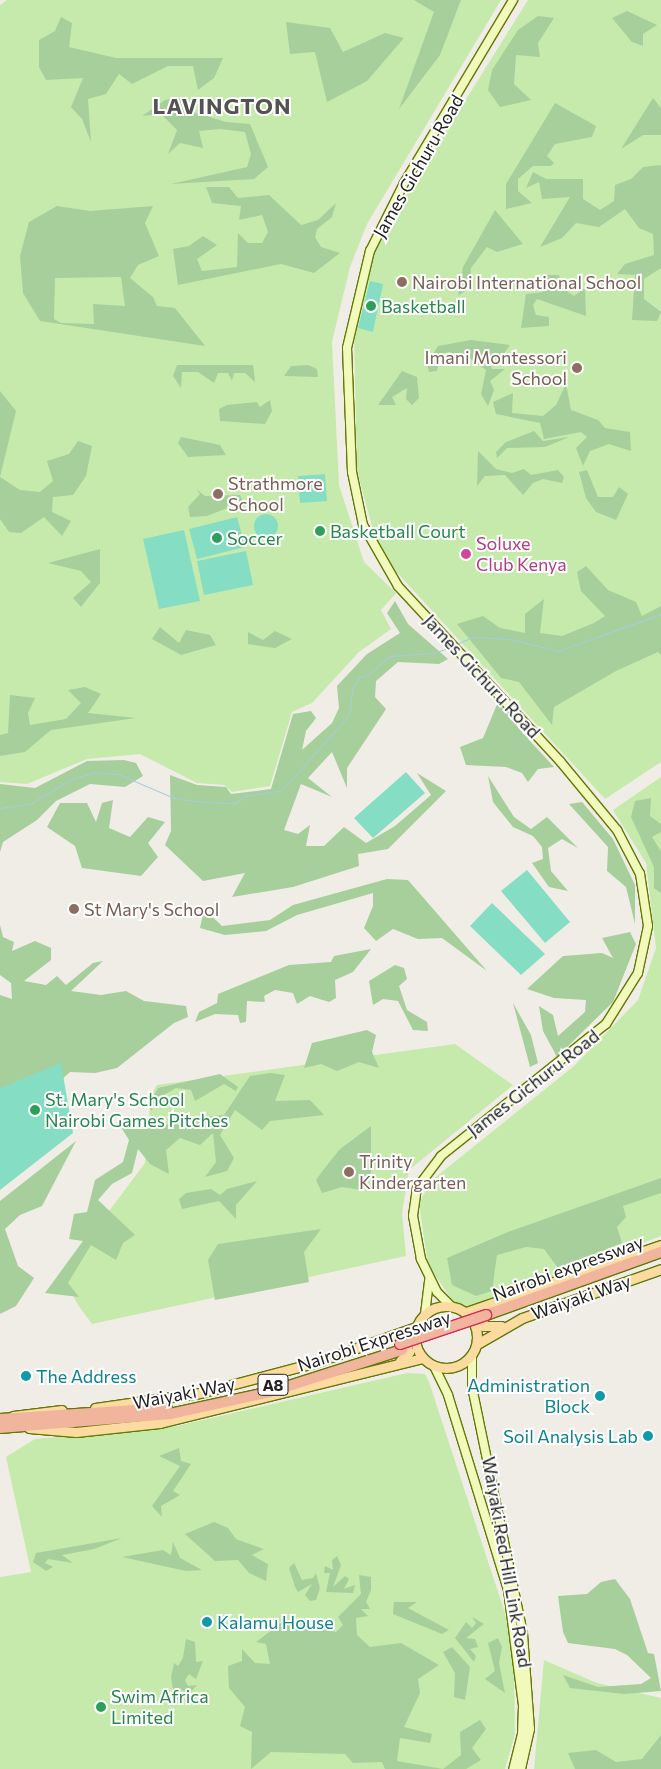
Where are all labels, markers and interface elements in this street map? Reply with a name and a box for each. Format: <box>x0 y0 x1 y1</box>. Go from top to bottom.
street label: James Gichuru Road <box>368 91 468 241</box>
district label: LAVINGTON <box>151 93 293 119</box>
place label: Nairobi International School <box>412 271 641 293</box>
marker: Nairobi International School <box>396 276 408 288</box>
place label: Basketball <box>381 295 466 317</box>
marker: Basketball <box>365 300 377 312</box>
place label: Imani Montessori School <box>425 347 567 389</box>
marker: Imani Montessori School <box>571 362 583 374</box>
place label: Strathmore School <box>228 473 323 516</box>
marker: Strathmore School <box>212 488 224 500</box>
place label: Basketball Court <box>330 520 466 542</box>
marker: Basketball Court <box>314 525 326 537</box>
place label: Soccer <box>227 527 283 549</box>
marker: Soccer <box>211 532 223 544</box>
place label: Soluxe Club Kenya <box>476 533 567 576</box>
marker: Soluxe Club Kenya <box>460 548 472 560</box>
street label: James Gichuru Road <box>419 610 545 742</box>
place label: St Mary's School <box>84 898 219 920</box>
marker: St Mary's School <box>68 903 80 915</box>
street label: James Gichuru Road <box>463 1025 603 1141</box>
place label: St. Mary's School Nairobi Games Pitches <box>45 1089 228 1132</box>
marker: St. Mary's School Nairobi Games Pitches <box>29 1104 41 1116</box>
place label: Trinity Kindergarten <box>359 1151 466 1194</box>
marker: Trinity Kindergarten <box>343 1166 355 1178</box>
street label: Nairobi expressway <box>490 1231 646 1305</box>
street label: Waiyaki Way <box>528 1270 634 1324</box>
street label: Nairobi Expressway <box>294 1306 454 1376</box>
place label: The Address <box>36 1365 136 1387</box>
marker: The Address <box>20 1370 32 1382</box>
street label: Waiyaki Way <box>131 1372 237 1414</box>
road number: A8 <box>257 1372 289 1398</box>
place label: Administration Block <box>467 1375 590 1418</box>
marker: Administration Block <box>594 1390 606 1402</box>
place label: Soil Analysis Lab <box>503 1425 638 1447</box>
marker: Soil Analysis Lab <box>642 1430 654 1442</box>
street label: Waiyaki Red Hill Link Road <box>478 1455 536 1669</box>
place label: Kalamu House <box>217 1611 334 1633</box>
marker: Kalamu House <box>201 1616 213 1628</box>
place label: Swim Africa Limited <box>111 1686 209 1728</box>
marker: Swim Africa Limited <box>95 1701 107 1713</box>

